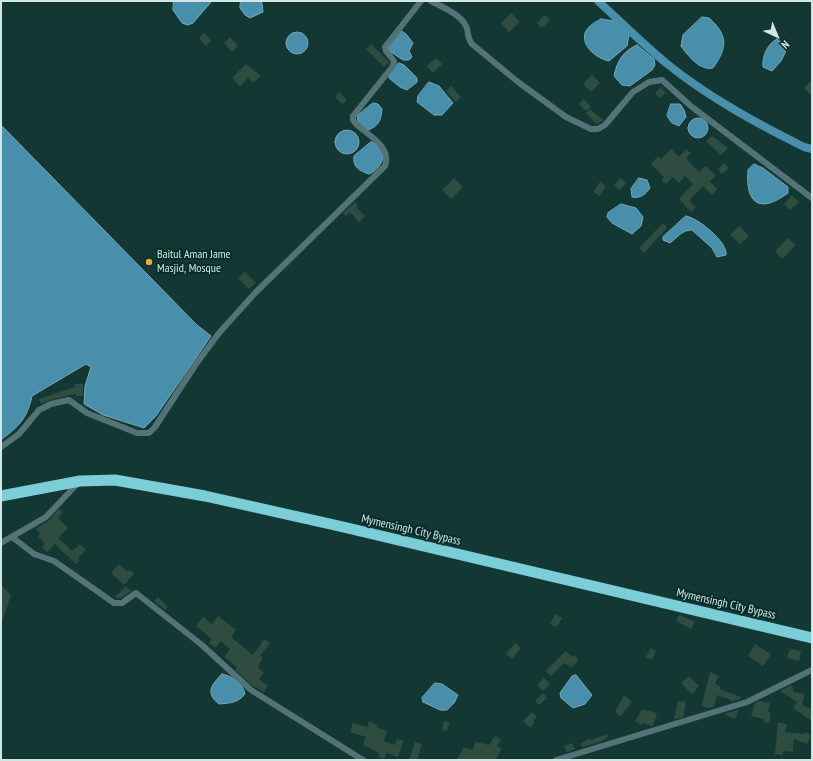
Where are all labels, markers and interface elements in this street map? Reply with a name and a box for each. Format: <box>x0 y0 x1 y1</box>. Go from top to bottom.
north arrow <box>757 16 797 56</box>
text: N <box>778 38 792 52</box>
place label: Baitul Aman Jame Masjid, Mosque <box>157 248 230 276</box>
marker: Baitul Aman Jame Masjid, Mosque <box>144 257 154 267</box>
street label: Mymensingh City Bypass <box>360 512 462 548</box>
street label: Mymensingh City Bypass <box>675 586 777 622</box>

